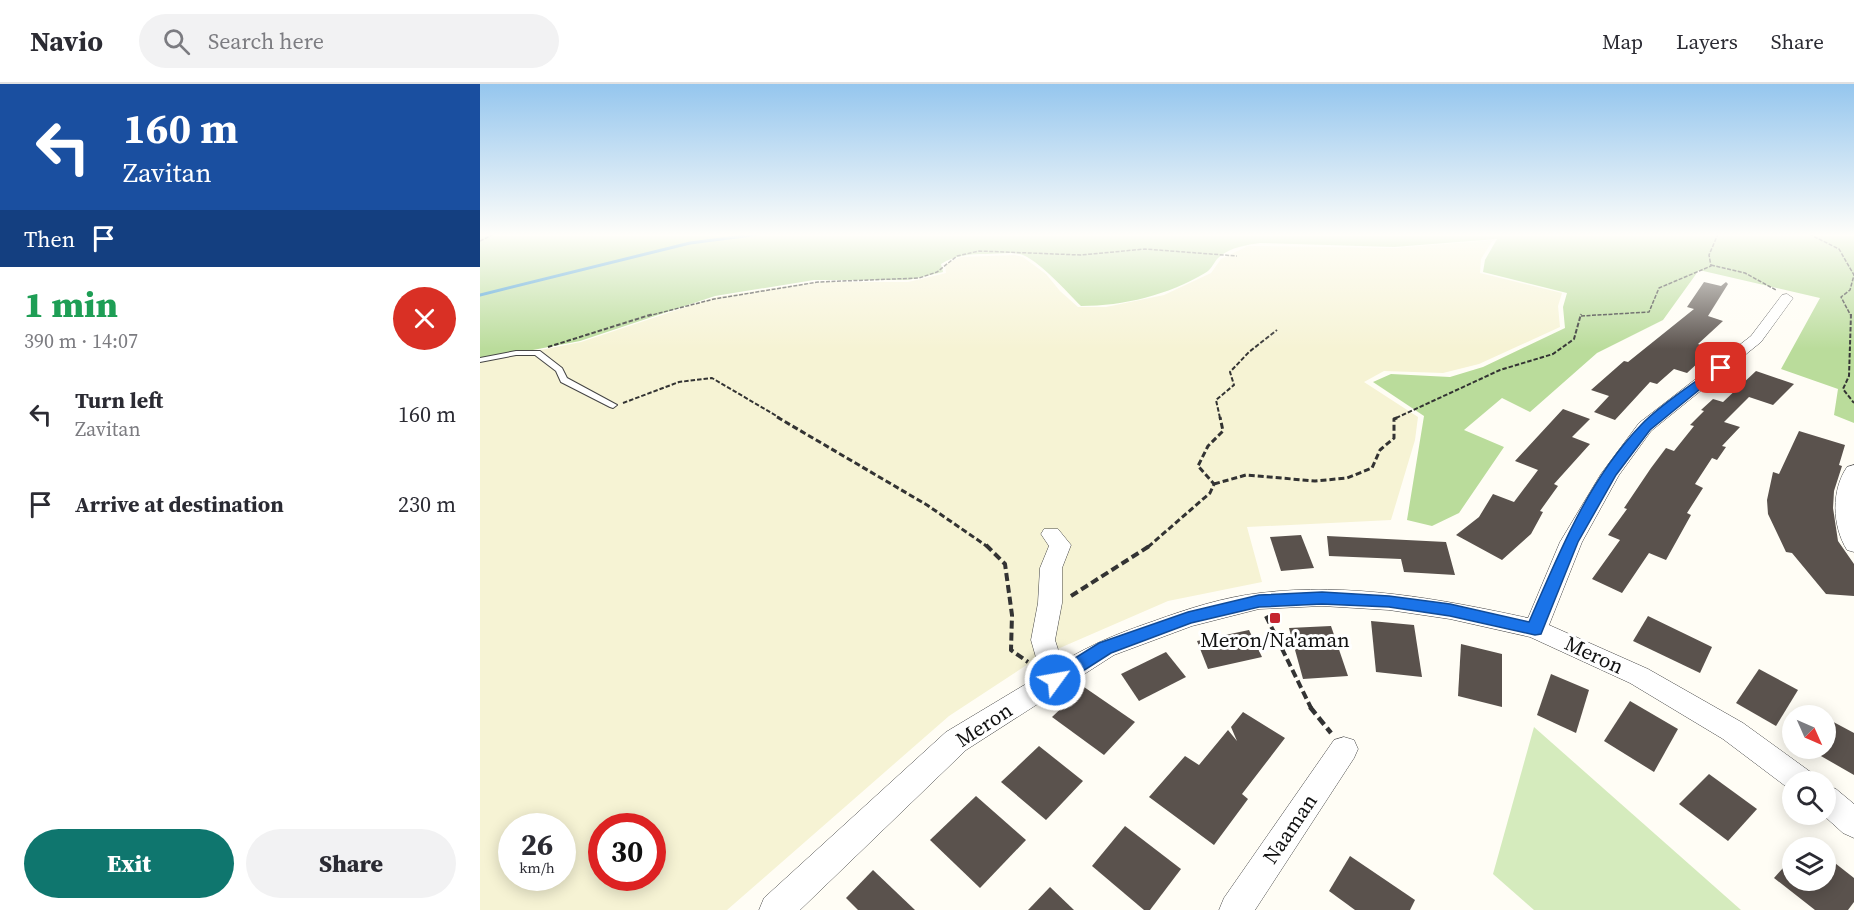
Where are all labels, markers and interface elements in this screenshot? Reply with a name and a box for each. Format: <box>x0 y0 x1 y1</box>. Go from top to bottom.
search box <box>139 14 559 68</box>
text: Navio <box>30 22 103 60</box>
icon: search <box>160 25 193 58</box>
text: Search here <box>208 26 324 56</box>
text: Map <box>1602 27 1643 56</box>
text: Layers <box>1676 27 1738 56</box>
text: Share <box>1771 27 1824 56</box>
text: 160 m <box>123 99 238 157</box>
icon: left <box>24 108 102 186</box>
text: Zavitan <box>123 154 212 191</box>
icon: arrive <box>87 222 120 255</box>
text: Then <box>24 224 75 254</box>
text: 1 min <box>24 280 118 329</box>
button: close <box>393 287 456 350</box>
text: 390 m · 14:07 <box>24 327 138 355</box>
pin <box>1695 342 1746 393</box>
icon: arrive <box>1704 351 1737 384</box>
text: Turn left <box>75 385 163 415</box>
icon: left <box>24 398 57 431</box>
text: 160 m <box>398 399 456 429</box>
text: Zavitan <box>75 415 141 443</box>
icon: arrive <box>24 488 57 521</box>
text: Arrive at destination <box>75 489 284 519</box>
text: 230 m <box>398 489 456 519</box>
marker: Meron/Na'aman <box>1268 611 1282 625</box>
place label: Meron/Na'aman <box>1200 625 1350 654</box>
street label: Meron <box>1560 628 1629 681</box>
position arrow <box>1023 648 1087 712</box>
street label: Meron <box>950 695 1018 754</box>
north arrow <box>1782 705 1836 759</box>
map controls <box>1782 705 1836 891</box>
button: search <box>1782 771 1836 825</box>
street label: Naaman <box>1256 788 1324 869</box>
speed limit sign: 30 <box>588 813 666 891</box>
text: 26 <box>521 824 553 865</box>
button: Exit <box>24 829 234 898</box>
button: Share <box>246 829 456 898</box>
button: layers <box>1782 837 1836 891</box>
text: km/h <box>519 857 555 878</box>

